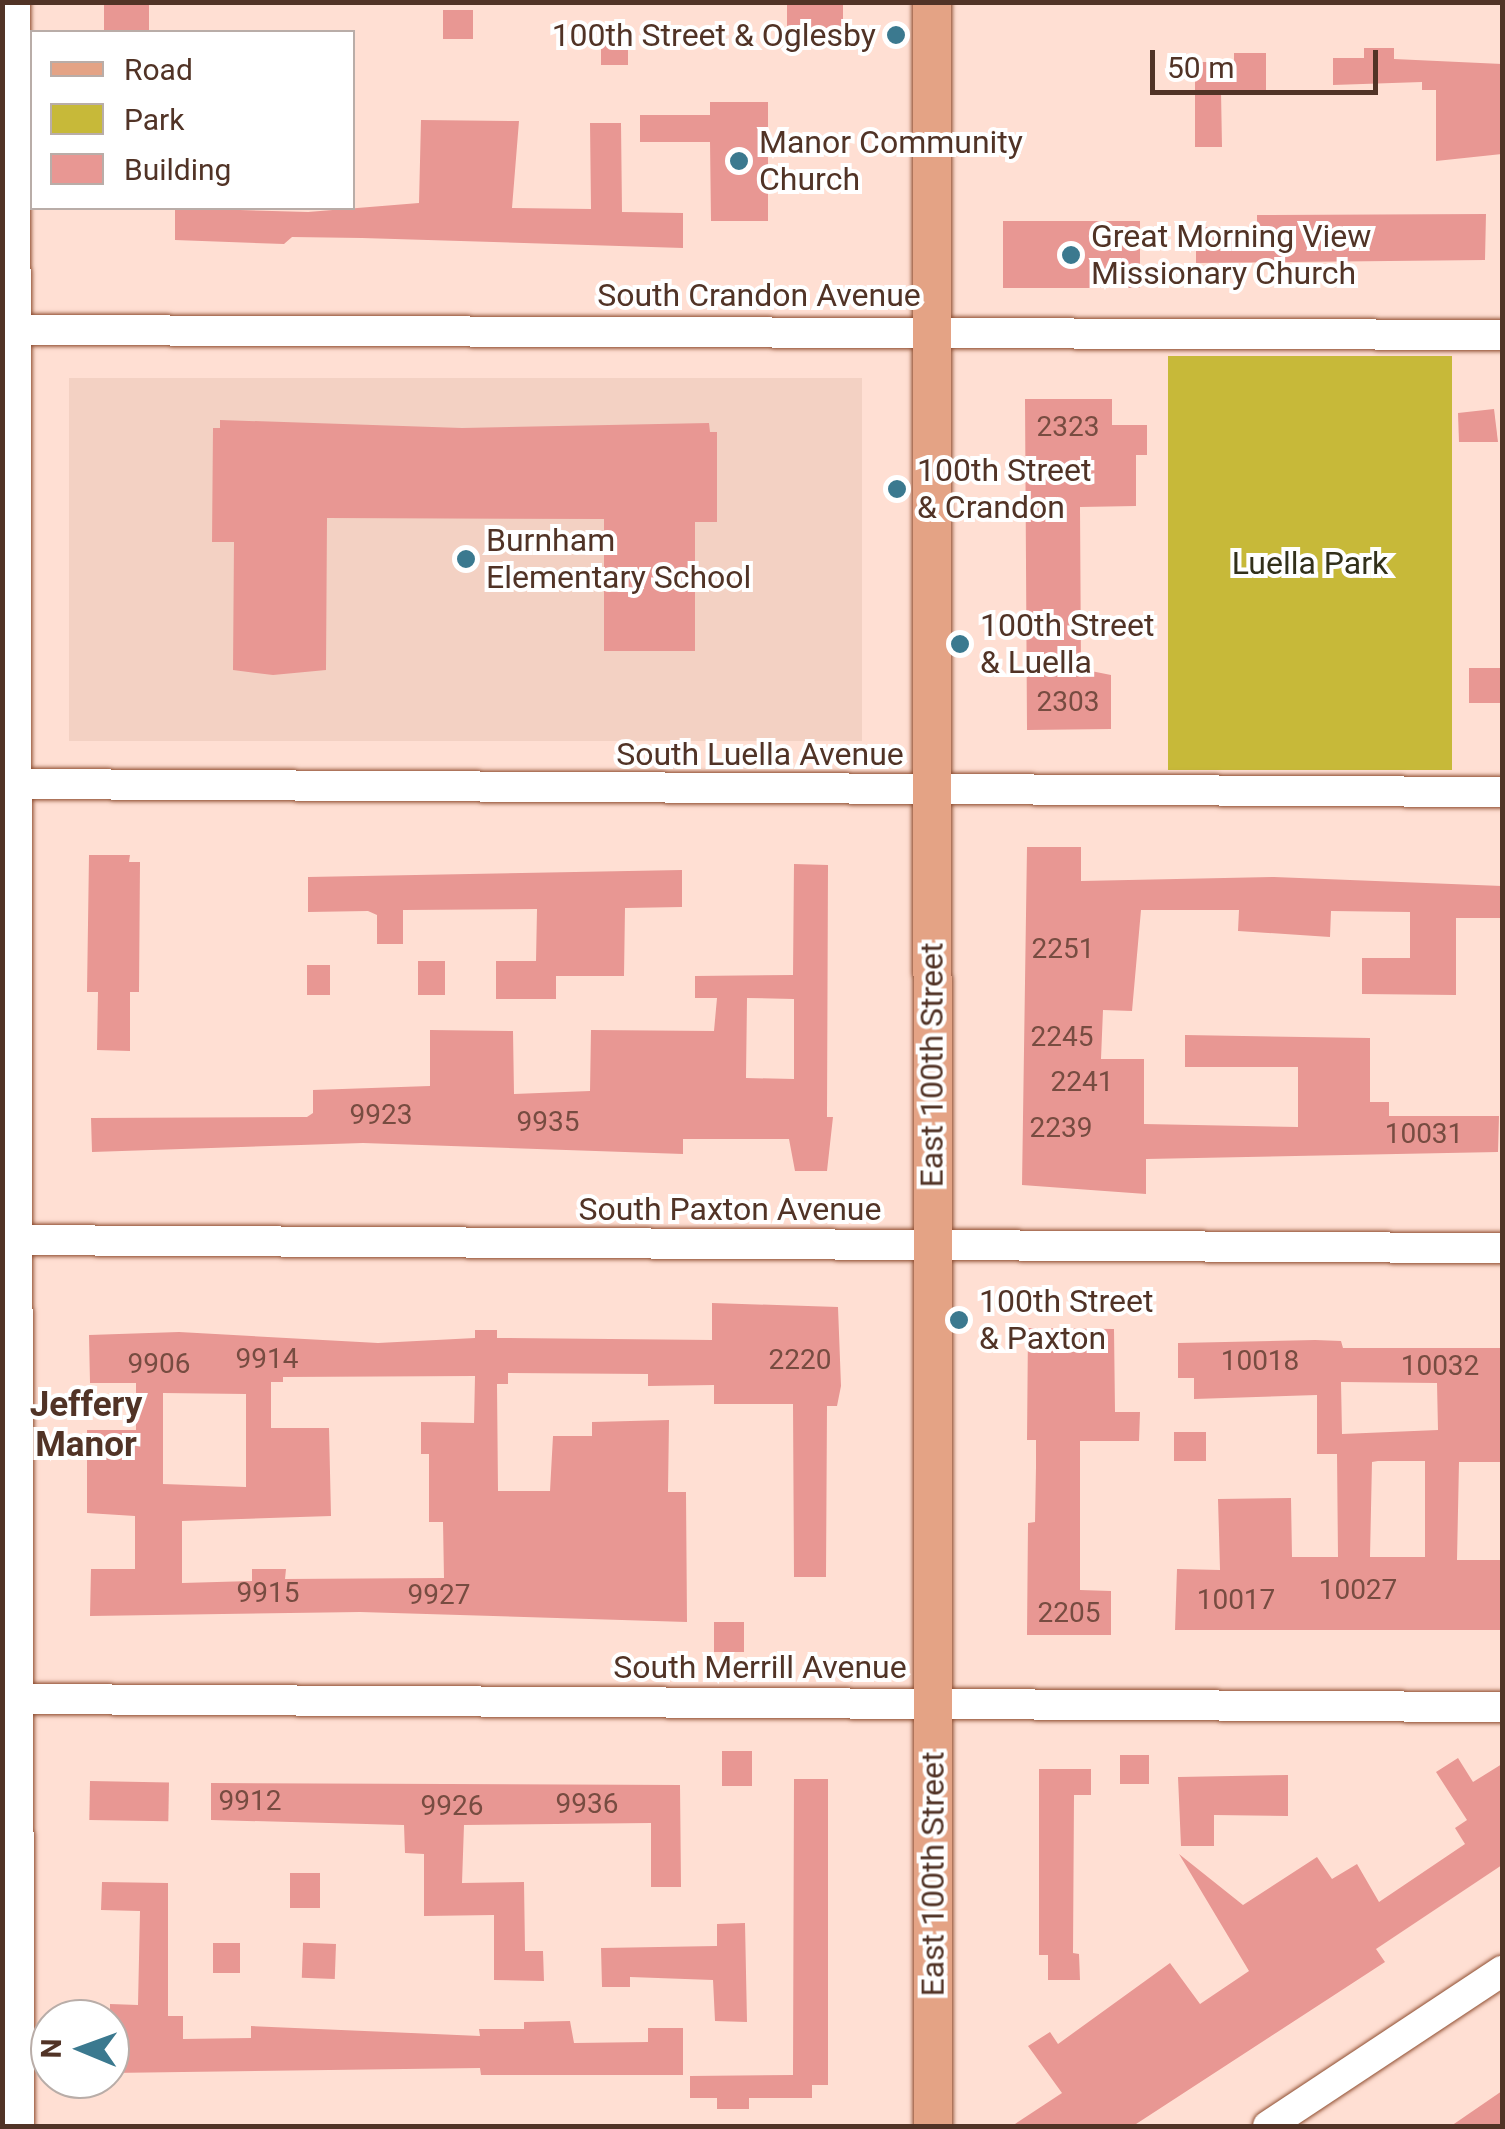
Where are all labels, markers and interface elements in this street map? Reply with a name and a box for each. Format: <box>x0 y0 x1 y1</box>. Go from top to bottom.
place label: 100th Street & Oglesby <box>552 16 876 54</box>
marker: 100th Street & Oglesby <box>885 24 907 46</box>
legend <box>30 30 355 210</box>
scale bar <box>1155 30 1382 92</box>
text: 50 m <box>1167 50 1234 85</box>
text: Road <box>124 52 193 87</box>
text: Park <box>124 102 184 137</box>
place label: Manor Community Church <box>759 124 1023 199</box>
marker: Manor Community Church <box>728 150 750 172</box>
text: Building <box>124 152 231 187</box>
place label: Great Morning View Missionary Church <box>1091 218 1371 293</box>
marker: Great Morning View Missionary Church <box>1060 244 1082 266</box>
street label: South Crandon Avenue <box>597 276 921 314</box>
house number: 2323 <box>1037 410 1099 444</box>
place label: 100th Street & Crandon <box>917 452 1091 527</box>
marker: 100th Street & Crandon <box>886 478 908 500</box>
place label: Burnham Elementary School <box>486 522 751 597</box>
park label: Luella Park <box>1232 544 1388 582</box>
marker: Burnham Elementary School <box>455 548 477 570</box>
place label: 100th Street & Luella <box>980 607 1154 682</box>
marker: 100th Street & Luella <box>949 633 971 655</box>
house number: 2303 <box>1037 685 1099 719</box>
street label: South Luella Avenue <box>616 735 904 773</box>
house number: 2251 <box>1032 932 1094 966</box>
street label: East 100th Street <box>913 943 951 1187</box>
house number: 2245 <box>1031 1020 1093 1054</box>
house number: 2241 <box>1051 1065 1113 1099</box>
house number: 9923 <box>350 1098 412 1132</box>
house number: 9935 <box>517 1105 579 1139</box>
house number: 2239 <box>1030 1111 1092 1145</box>
house number: 10031 <box>1385 1117 1463 1151</box>
street label: South Paxton Avenue <box>579 1190 881 1228</box>
place label: 100th Street & Paxton <box>979 1283 1153 1358</box>
marker: 100th Street & Paxton <box>948 1309 970 1331</box>
house number: 9914 <box>236 1342 298 1376</box>
house number: 2220 <box>769 1343 831 1377</box>
house number: 10018 <box>1221 1344 1299 1378</box>
house number: 9906 <box>128 1347 190 1381</box>
house number: 10032 <box>1401 1349 1479 1383</box>
district label: Jeffery Manor <box>30 1384 142 1466</box>
house number: 10027 <box>1319 1573 1397 1607</box>
house number: 9915 <box>237 1576 299 1610</box>
house number: 9927 <box>408 1578 470 1612</box>
house number: 10017 <box>1197 1583 1275 1617</box>
house number: 2205 <box>1038 1596 1100 1630</box>
street label: South Merrill Avenue <box>613 1648 907 1686</box>
street label: East 100th Street <box>914 1752 952 1996</box>
house number: 9912 <box>219 1784 281 1818</box>
house number: 9936 <box>556 1787 618 1821</box>
house number: 9926 <box>421 1789 483 1823</box>
north arrow <box>30 1999 130 2099</box>
text: N <box>35 2038 68 2059</box>

